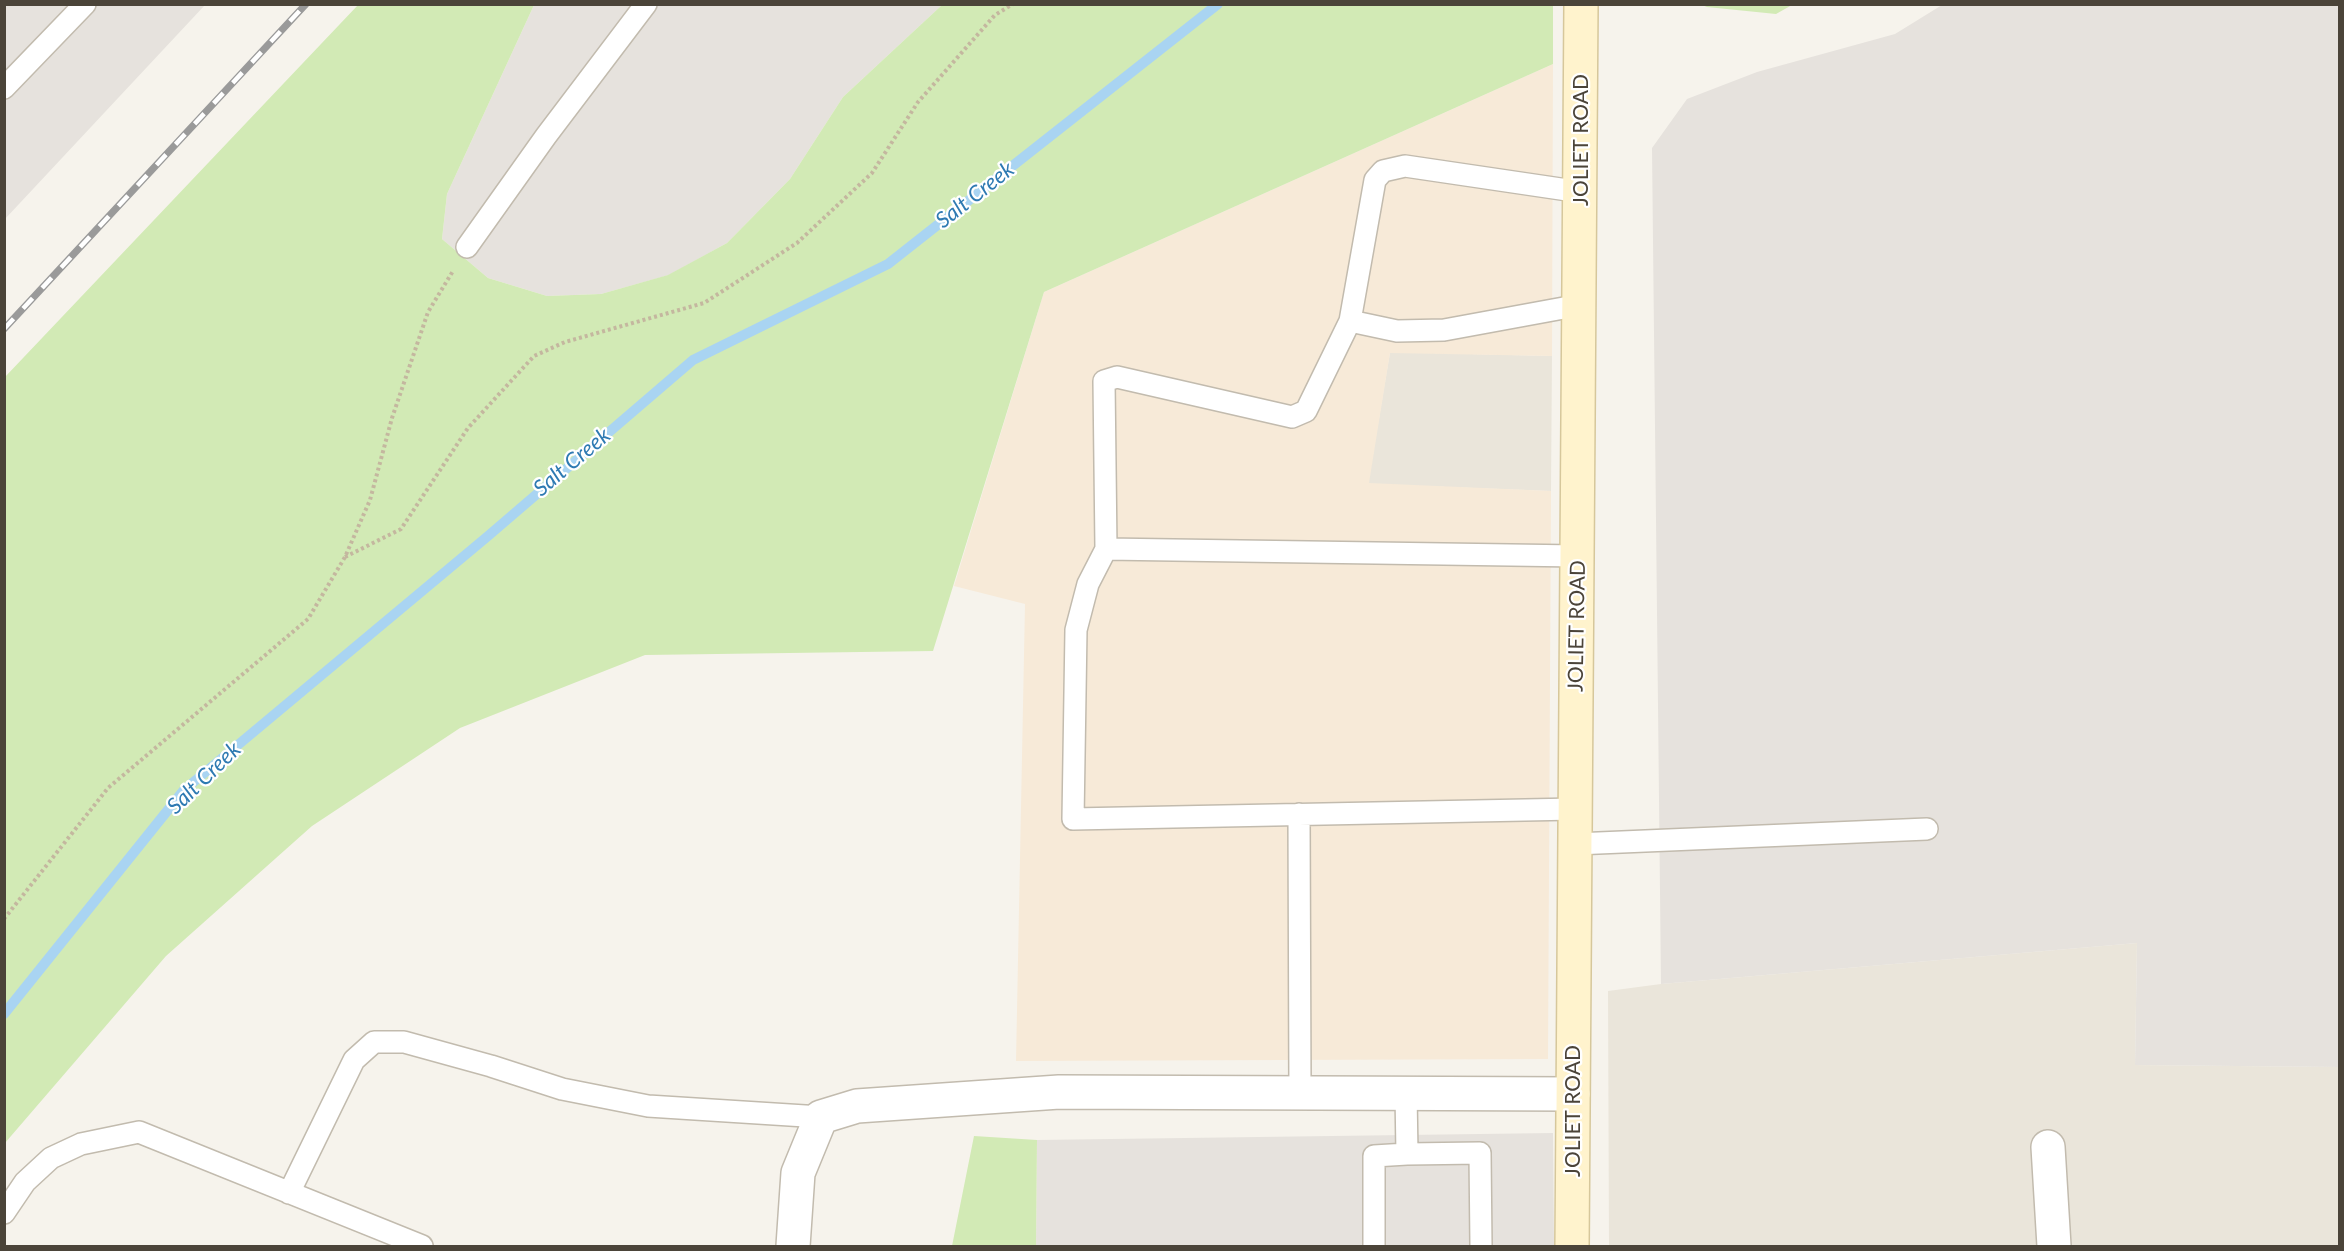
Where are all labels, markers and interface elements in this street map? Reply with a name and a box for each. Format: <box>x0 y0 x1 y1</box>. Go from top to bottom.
street label: JOLIET ROAD <box>1568 74 1594 206</box>
water label: Salt Creek <box>930 156 1020 234</box>
water label: Salt Creek <box>528 422 616 502</box>
street label: JOLIET ROAD <box>1563 560 1591 692</box>
water label: Salt Creek <box>162 736 246 820</box>
street label: JOLIET ROAD <box>1560 1045 1586 1177</box>

